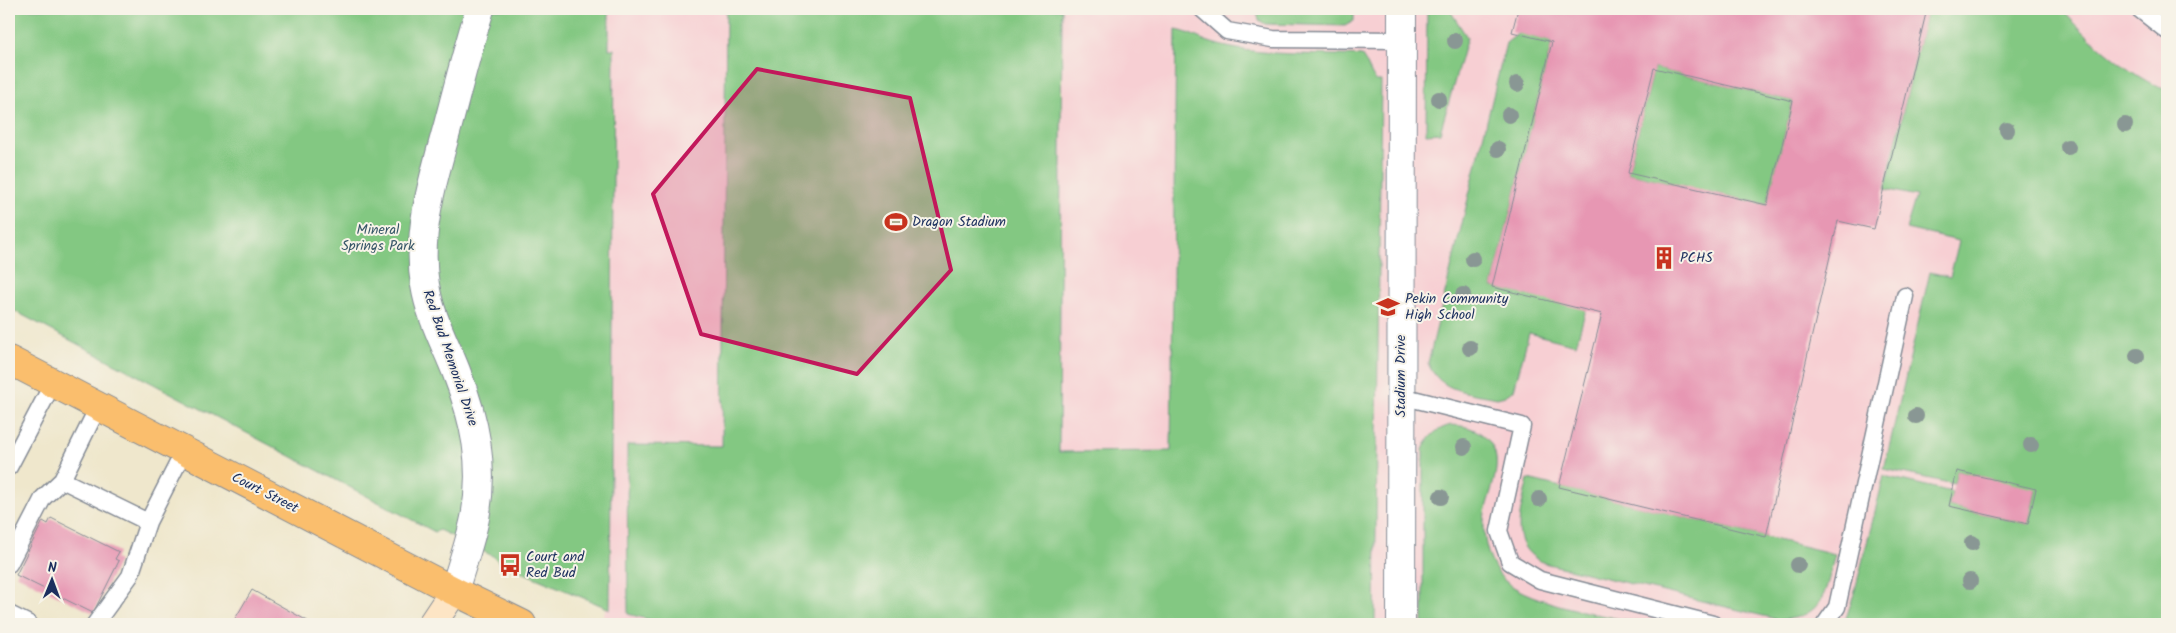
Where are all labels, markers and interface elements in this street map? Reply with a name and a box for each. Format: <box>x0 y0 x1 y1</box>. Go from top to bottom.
sports icon: Dragon Stadium <box>883 209 909 235</box>
place label: Dragon Stadium <box>912 211 1006 233</box>
park label: Mineral Springs Park <box>341 219 415 257</box>
building icon: PCHS <box>1651 245 1677 271</box>
place label: PCHS <box>1680 247 1713 269</box>
street label: Red Bud Memorial Drive <box>416 287 484 430</box>
place label: Pekin Community High School <box>1405 288 1509 326</box>
school or university icon: Pekin Community High School <box>1375 294 1401 320</box>
street label: Stadium Drive <box>1390 334 1412 417</box>
street label: Court Street <box>228 467 303 520</box>
place label: Court and Red Bud <box>526 546 585 584</box>
bus stop icon: Court and Red Bud <box>497 552 523 578</box>
north arrow <box>28 556 78 606</box>
text: N <box>48 557 57 579</box>

